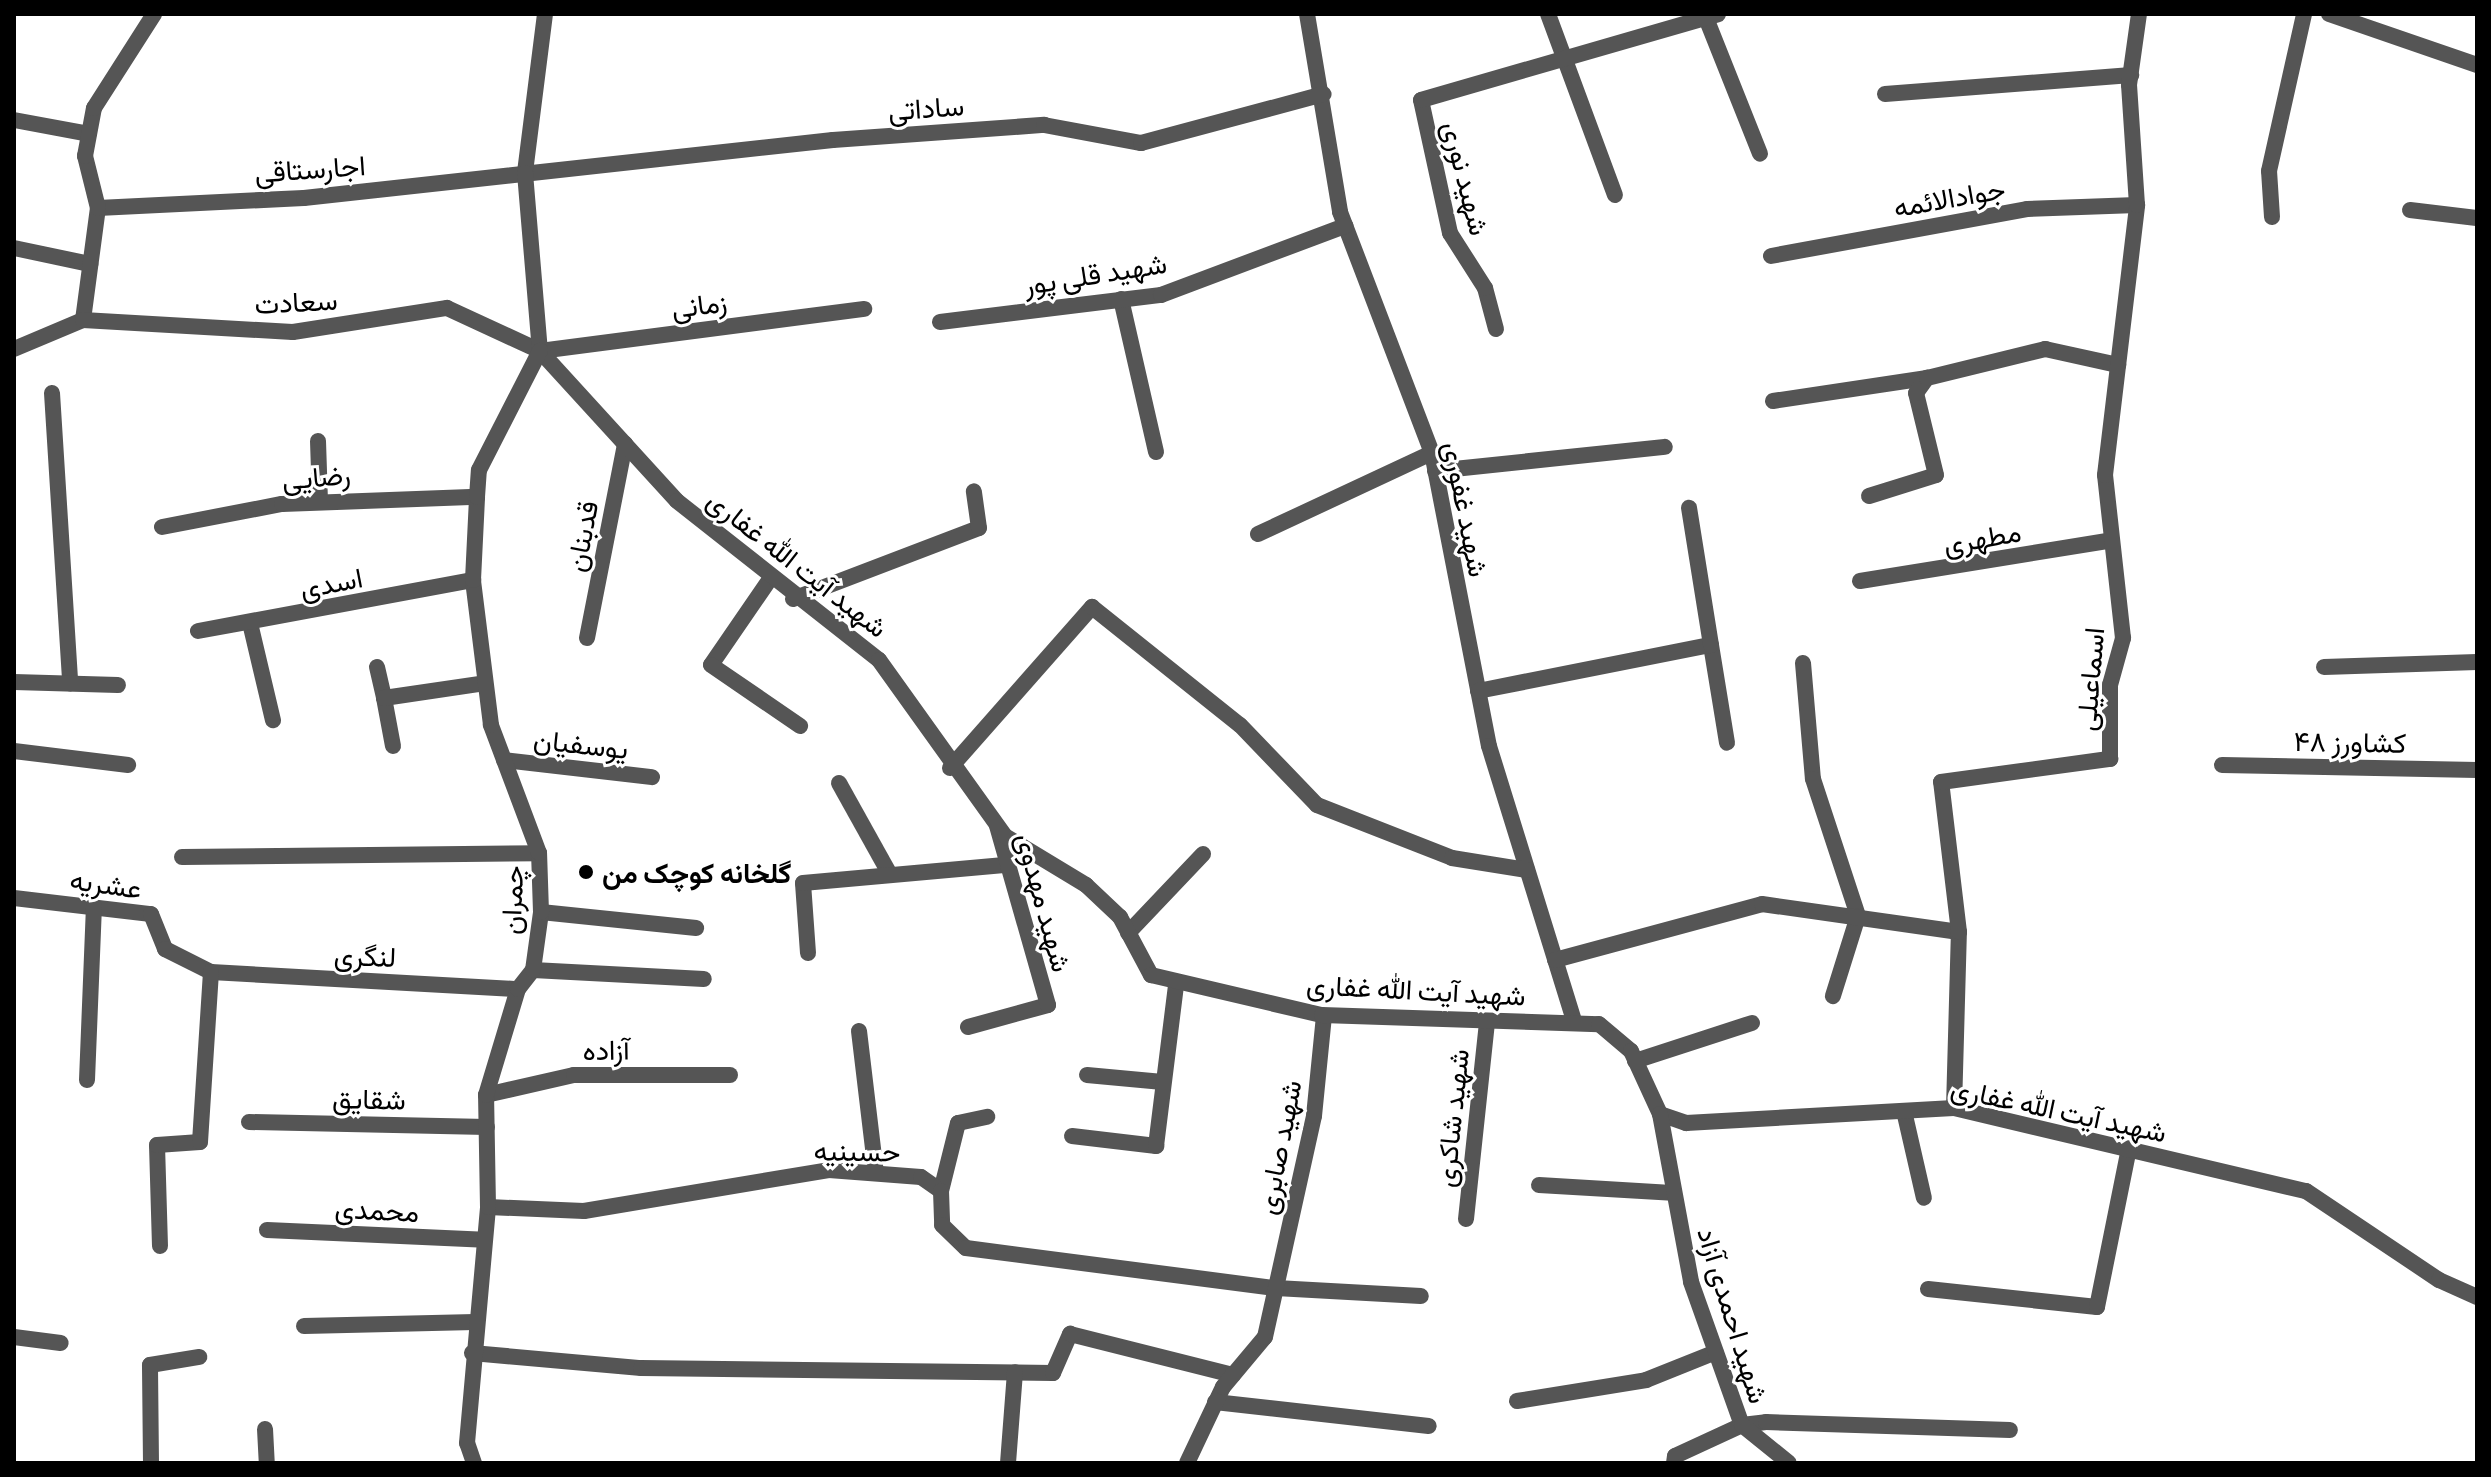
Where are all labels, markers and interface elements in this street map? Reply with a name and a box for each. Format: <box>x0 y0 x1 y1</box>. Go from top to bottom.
street label: ساداتی <box>887 88 965 126</box>
street label: شهید نوری <box>1437 117 1497 239</box>
street label: اجارستاقی <box>253 147 367 189</box>
street label: جوادالائمه <box>1891 171 2007 223</box>
street label: شهید قلی پور <box>1021 245 1169 301</box>
street label: سعادت <box>254 282 338 320</box>
street label: زمانی <box>669 284 729 324</box>
street label: شهید غفوری <box>1437 439 1497 579</box>
street label: رضایی <box>280 456 352 496</box>
street label: شهید آیت الله غفاری <box>701 482 895 644</box>
street label: قدبنان <box>558 498 604 574</box>
street label: مطهری <box>1941 514 2023 560</box>
street label: اسدی <box>297 559 365 605</box>
street label: اسماعیلی <box>2068 626 2110 732</box>
street label: یوسفیان <box>532 721 630 765</box>
street label: کشاورز ۴۸ <box>2293 723 2407 759</box>
street label: شهید مهدوی <box>1010 829 1080 975</box>
place label: گلخانه کوچک من <box>602 855 791 889</box>
street label: عشریه <box>68 861 144 905</box>
marker: گلخانه کوچک من <box>577 863 595 881</box>
street label: چمران <box>493 865 529 935</box>
street label: لنگری <box>333 937 397 973</box>
street label: شهید آیت الله غفاری <box>1305 966 1527 1012</box>
street label: آزاده <box>582 1032 630 1066</box>
street label: شهید شاکری <box>1427 1047 1475 1189</box>
street label: شهید آیت الله غفاری <box>1948 1070 2170 1148</box>
street label: شهید صابری <box>1249 1077 1307 1217</box>
street label: شقایق <box>332 1081 406 1115</box>
street label: حسینیه <box>813 1132 901 1168</box>
street label: محمدی <box>334 1190 420 1228</box>
street label: شهید احمدی آزاد <box>1691 1223 1777 1407</box>

